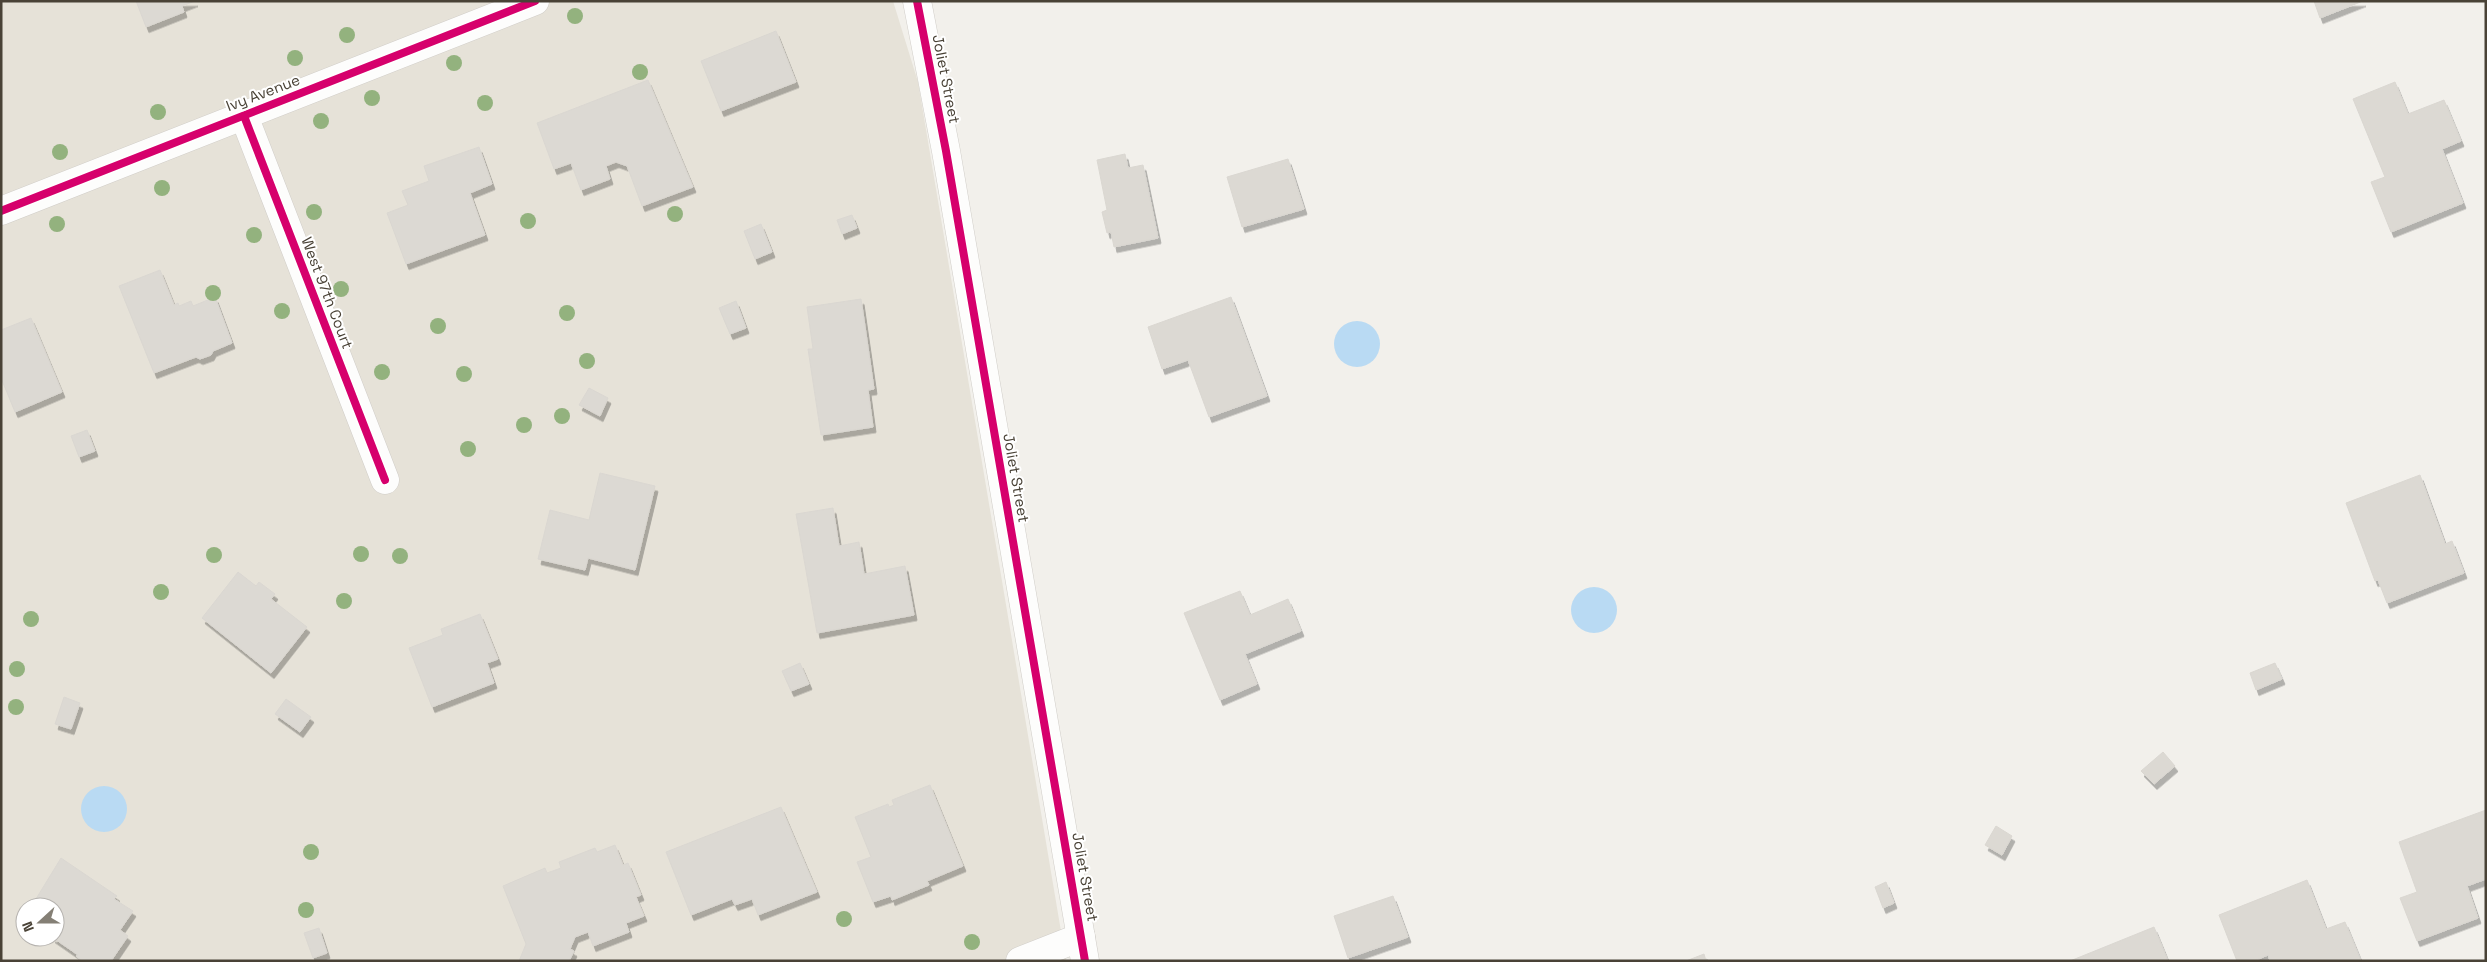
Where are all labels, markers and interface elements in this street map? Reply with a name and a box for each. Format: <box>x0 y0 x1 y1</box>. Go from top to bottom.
street label: Joliet Street <box>929 33 964 125</box>
street label: Ivy Avenue <box>223 70 303 115</box>
street label: West 97th Court <box>297 234 358 352</box>
street label: Joliet Street <box>999 432 1034 524</box>
street label: Joliet Street <box>1068 831 1103 923</box>
north arrow <box>15 897 65 947</box>
text: N <box>18 919 38 934</box>

